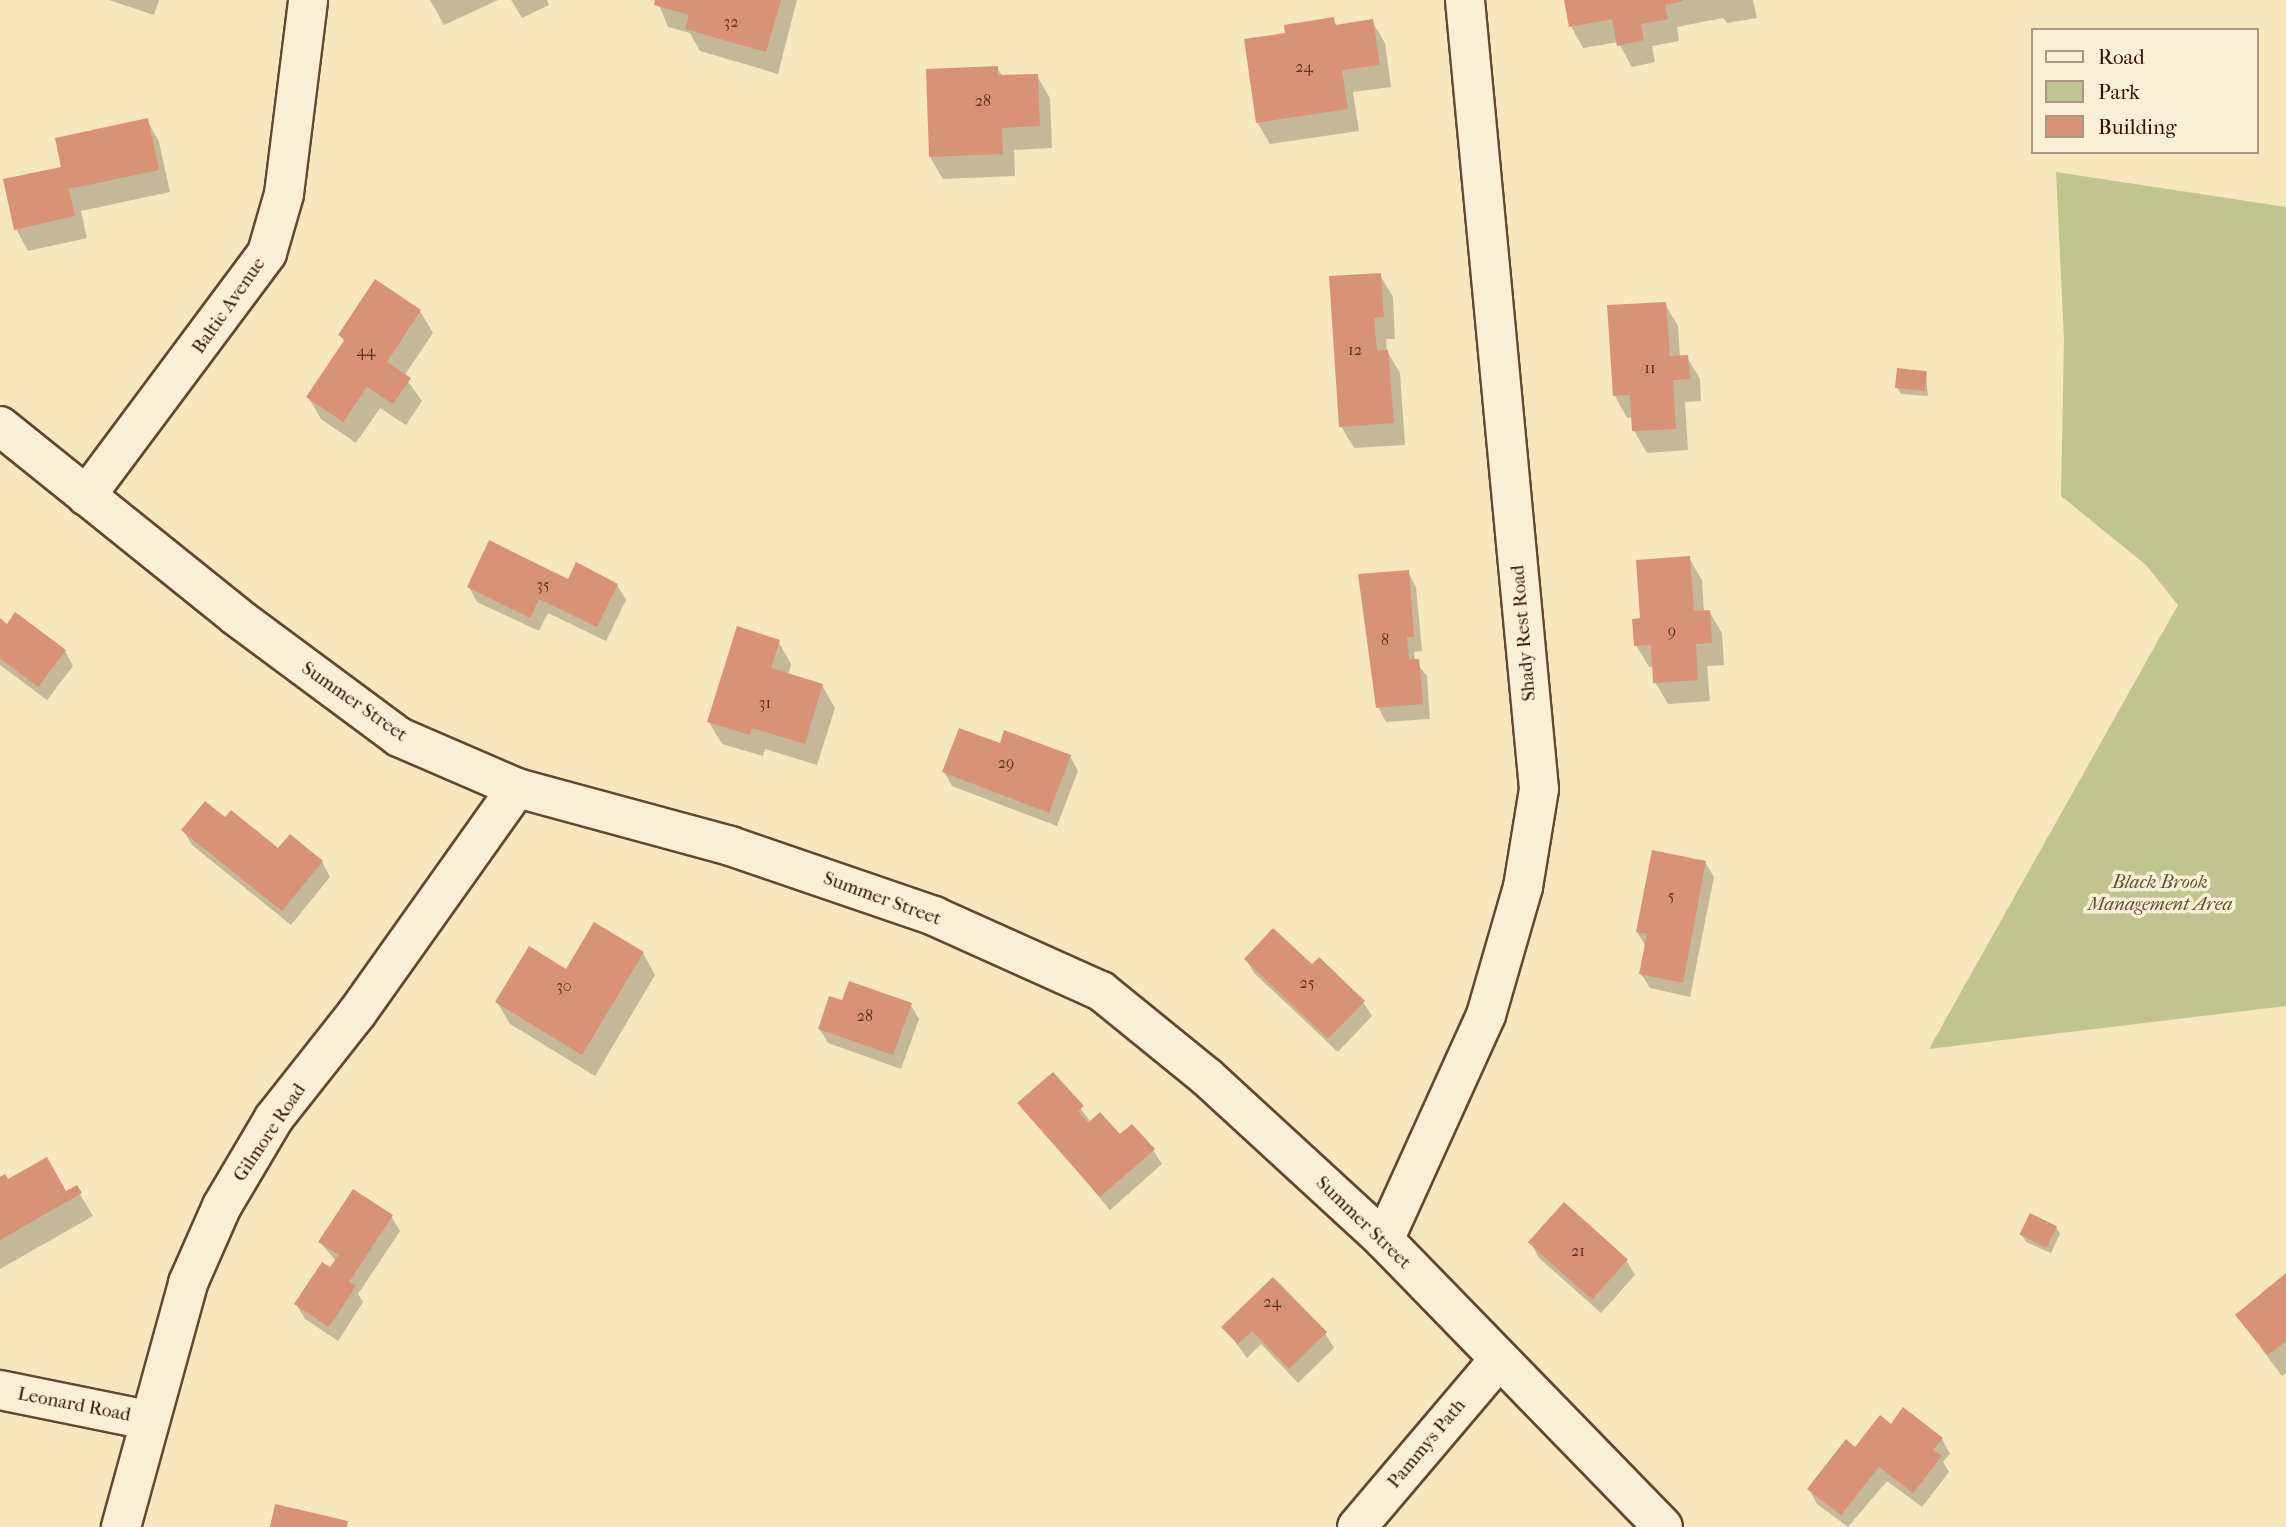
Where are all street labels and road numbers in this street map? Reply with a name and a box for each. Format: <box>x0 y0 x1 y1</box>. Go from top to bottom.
street label: Baltic Avenue <box>187 253 271 359</box>
street label: Shady Rest Road <box>1507 564 1541 702</box>
street label: Summer Street <box>297 657 411 747</box>
street label: Summer Street <box>820 867 944 931</box>
street label: Gilmore Road <box>229 1080 311 1186</box>
street label: Summer Street <box>1311 1172 1415 1274</box>
street label: Leonard Road <box>15 1383 133 1427</box>
street label: Pammys Path <box>1383 1395 1471 1493</box>

